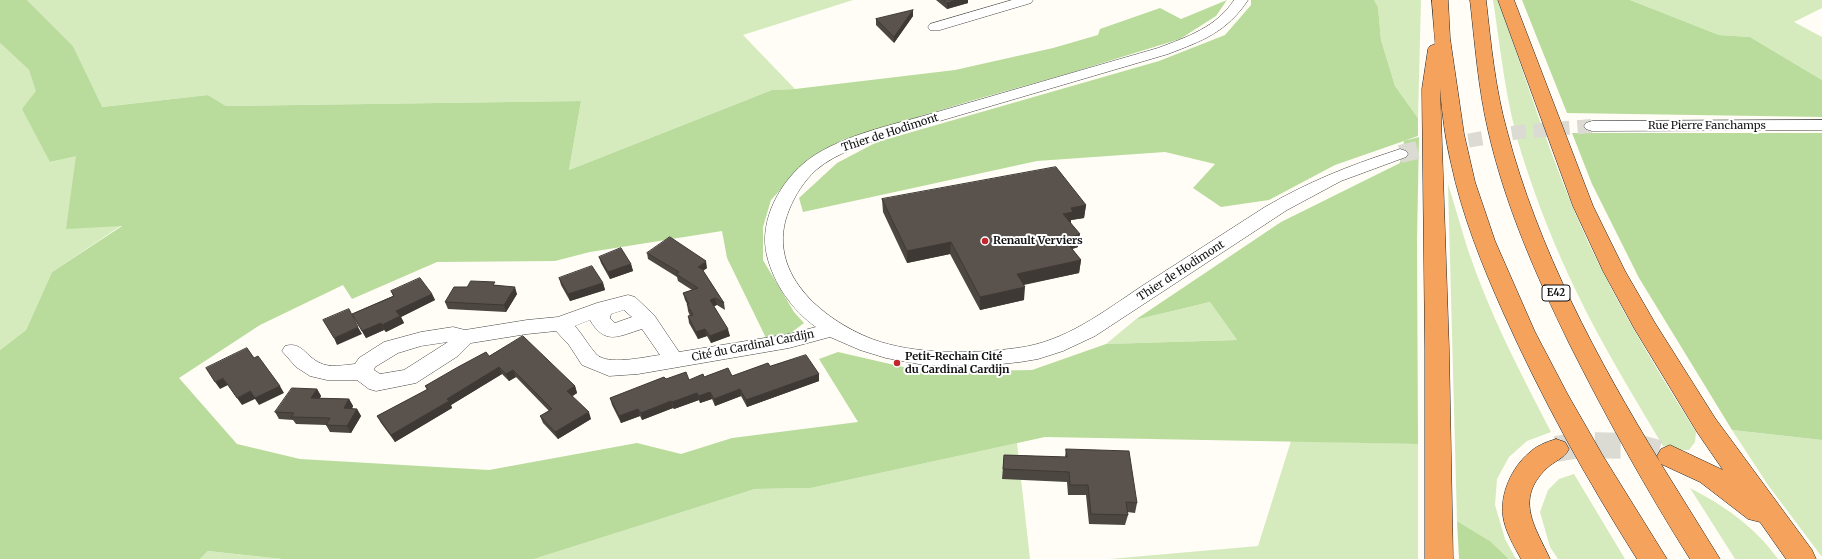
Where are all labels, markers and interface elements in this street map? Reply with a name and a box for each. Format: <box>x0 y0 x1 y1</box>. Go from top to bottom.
street label: Thier de Hodimont <box>840 111 940 155</box>
street label: Rue Pierre Fanchamps <box>1648 119 1766 133</box>
place label: Renault Verviers <box>993 234 1083 248</box>
marker: Renault Verviers <box>980 236 990 246</box>
street label: Thier de Hodimont <box>1135 238 1227 304</box>
road number: E42 <box>1542 285 1570 301</box>
street label: Cité du Cardinal Cardijn <box>691 328 815 364</box>
place label: Petit-Rechain Cité du Cardinal Cardijn <box>905 350 1010 376</box>
marker: Petit-Rechain Cité du Cardinal Cardijn <box>892 358 902 368</box>

